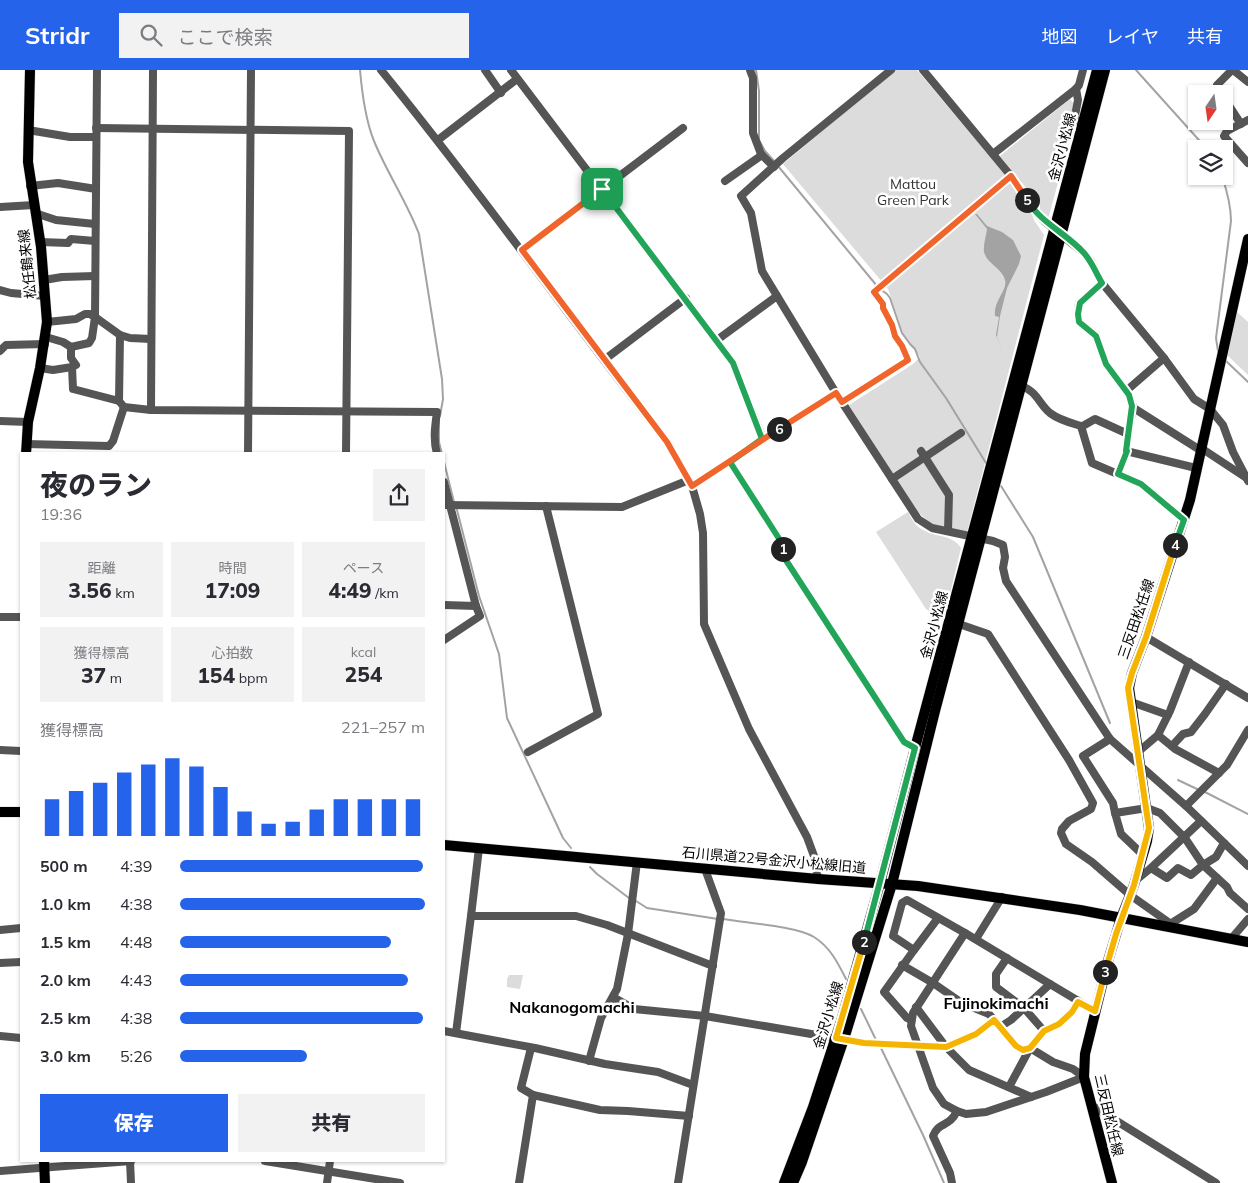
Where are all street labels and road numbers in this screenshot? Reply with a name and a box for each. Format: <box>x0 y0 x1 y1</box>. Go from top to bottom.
street label: 金沢小松線 <box>1044 111 1080 183</box>
street label: 松任鶴来線 <box>14 228 40 300</box>
street label: 三反田松任線 <box>1114 576 1158 662</box>
street label: 金沢小松線 <box>916 589 952 661</box>
street label: 石川県道22号金沢小松線旧道 <box>681 843 867 877</box>
street label: 金沢小松線 <box>809 979 847 1051</box>
street label: 三反田松任線 <box>1091 1072 1127 1158</box>

